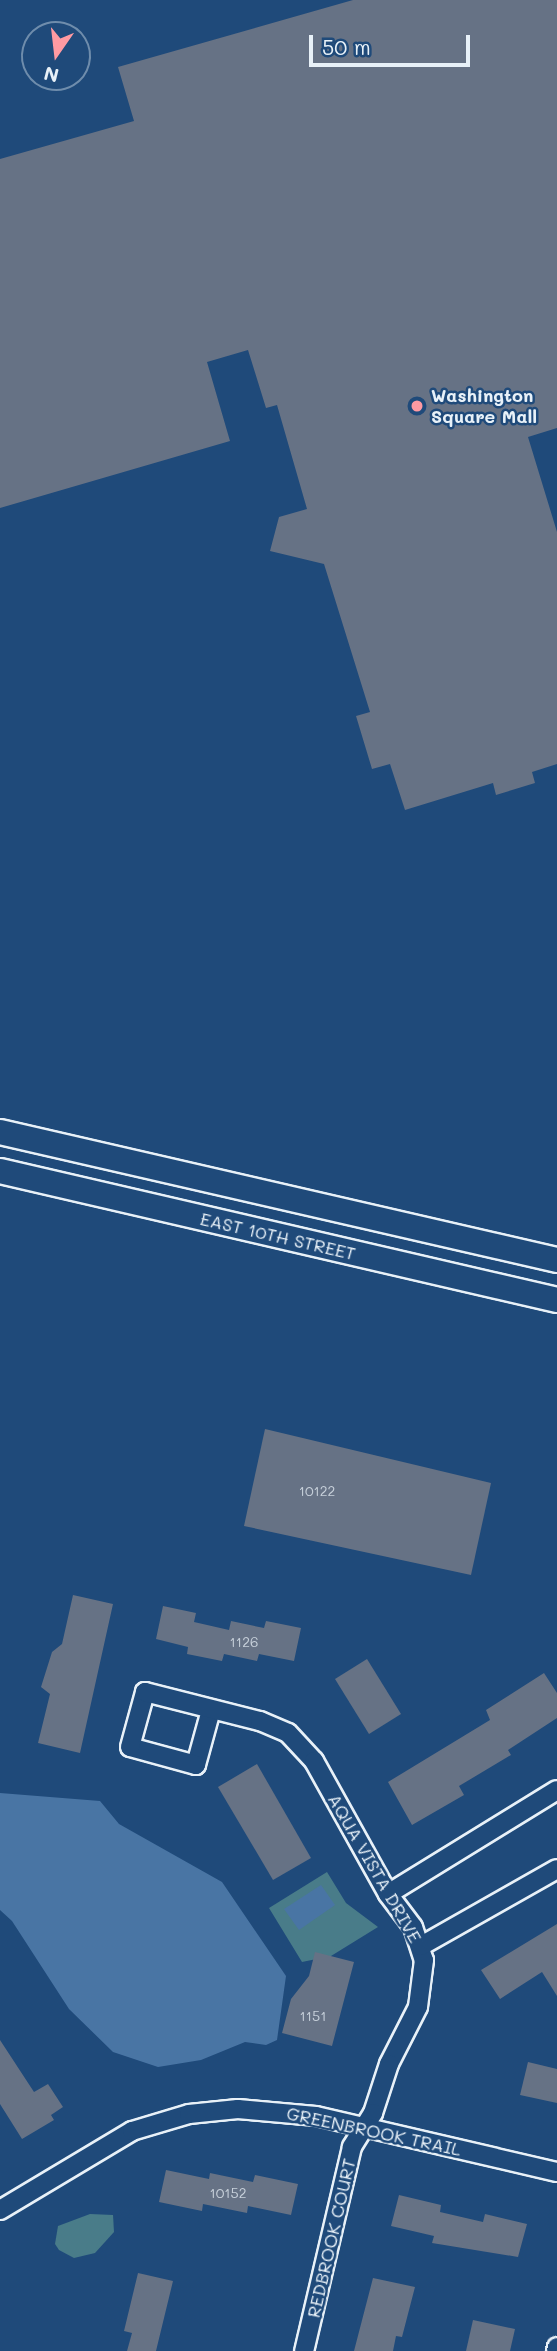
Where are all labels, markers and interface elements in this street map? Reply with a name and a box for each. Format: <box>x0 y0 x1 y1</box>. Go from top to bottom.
north arrow <box>21 21 91 91</box>
scale bar <box>312 21 473 65</box>
text: 50 m <box>322 33 371 60</box>
text: N <box>41 61 61 89</box>
place label: Washington Square Mall <box>431 385 537 428</box>
marker: Washington Square Mall <box>409 398 425 414</box>
street label: EAST 10TH STREET <box>198 1208 358 1264</box>
house number: 10122 <box>299 1483 335 1499</box>
house number: 1126 <box>230 1634 258 1650</box>
street label: AQUA VISTA DRIVE <box>324 1790 426 1946</box>
house number: 1151 <box>300 2008 326 2024</box>
street label: GREENBROOK TRAIL <box>285 2102 463 2160</box>
street label: REDBROOK COURT <box>302 2156 360 2320</box>
house number: 10152 <box>209 2185 247 2201</box>

